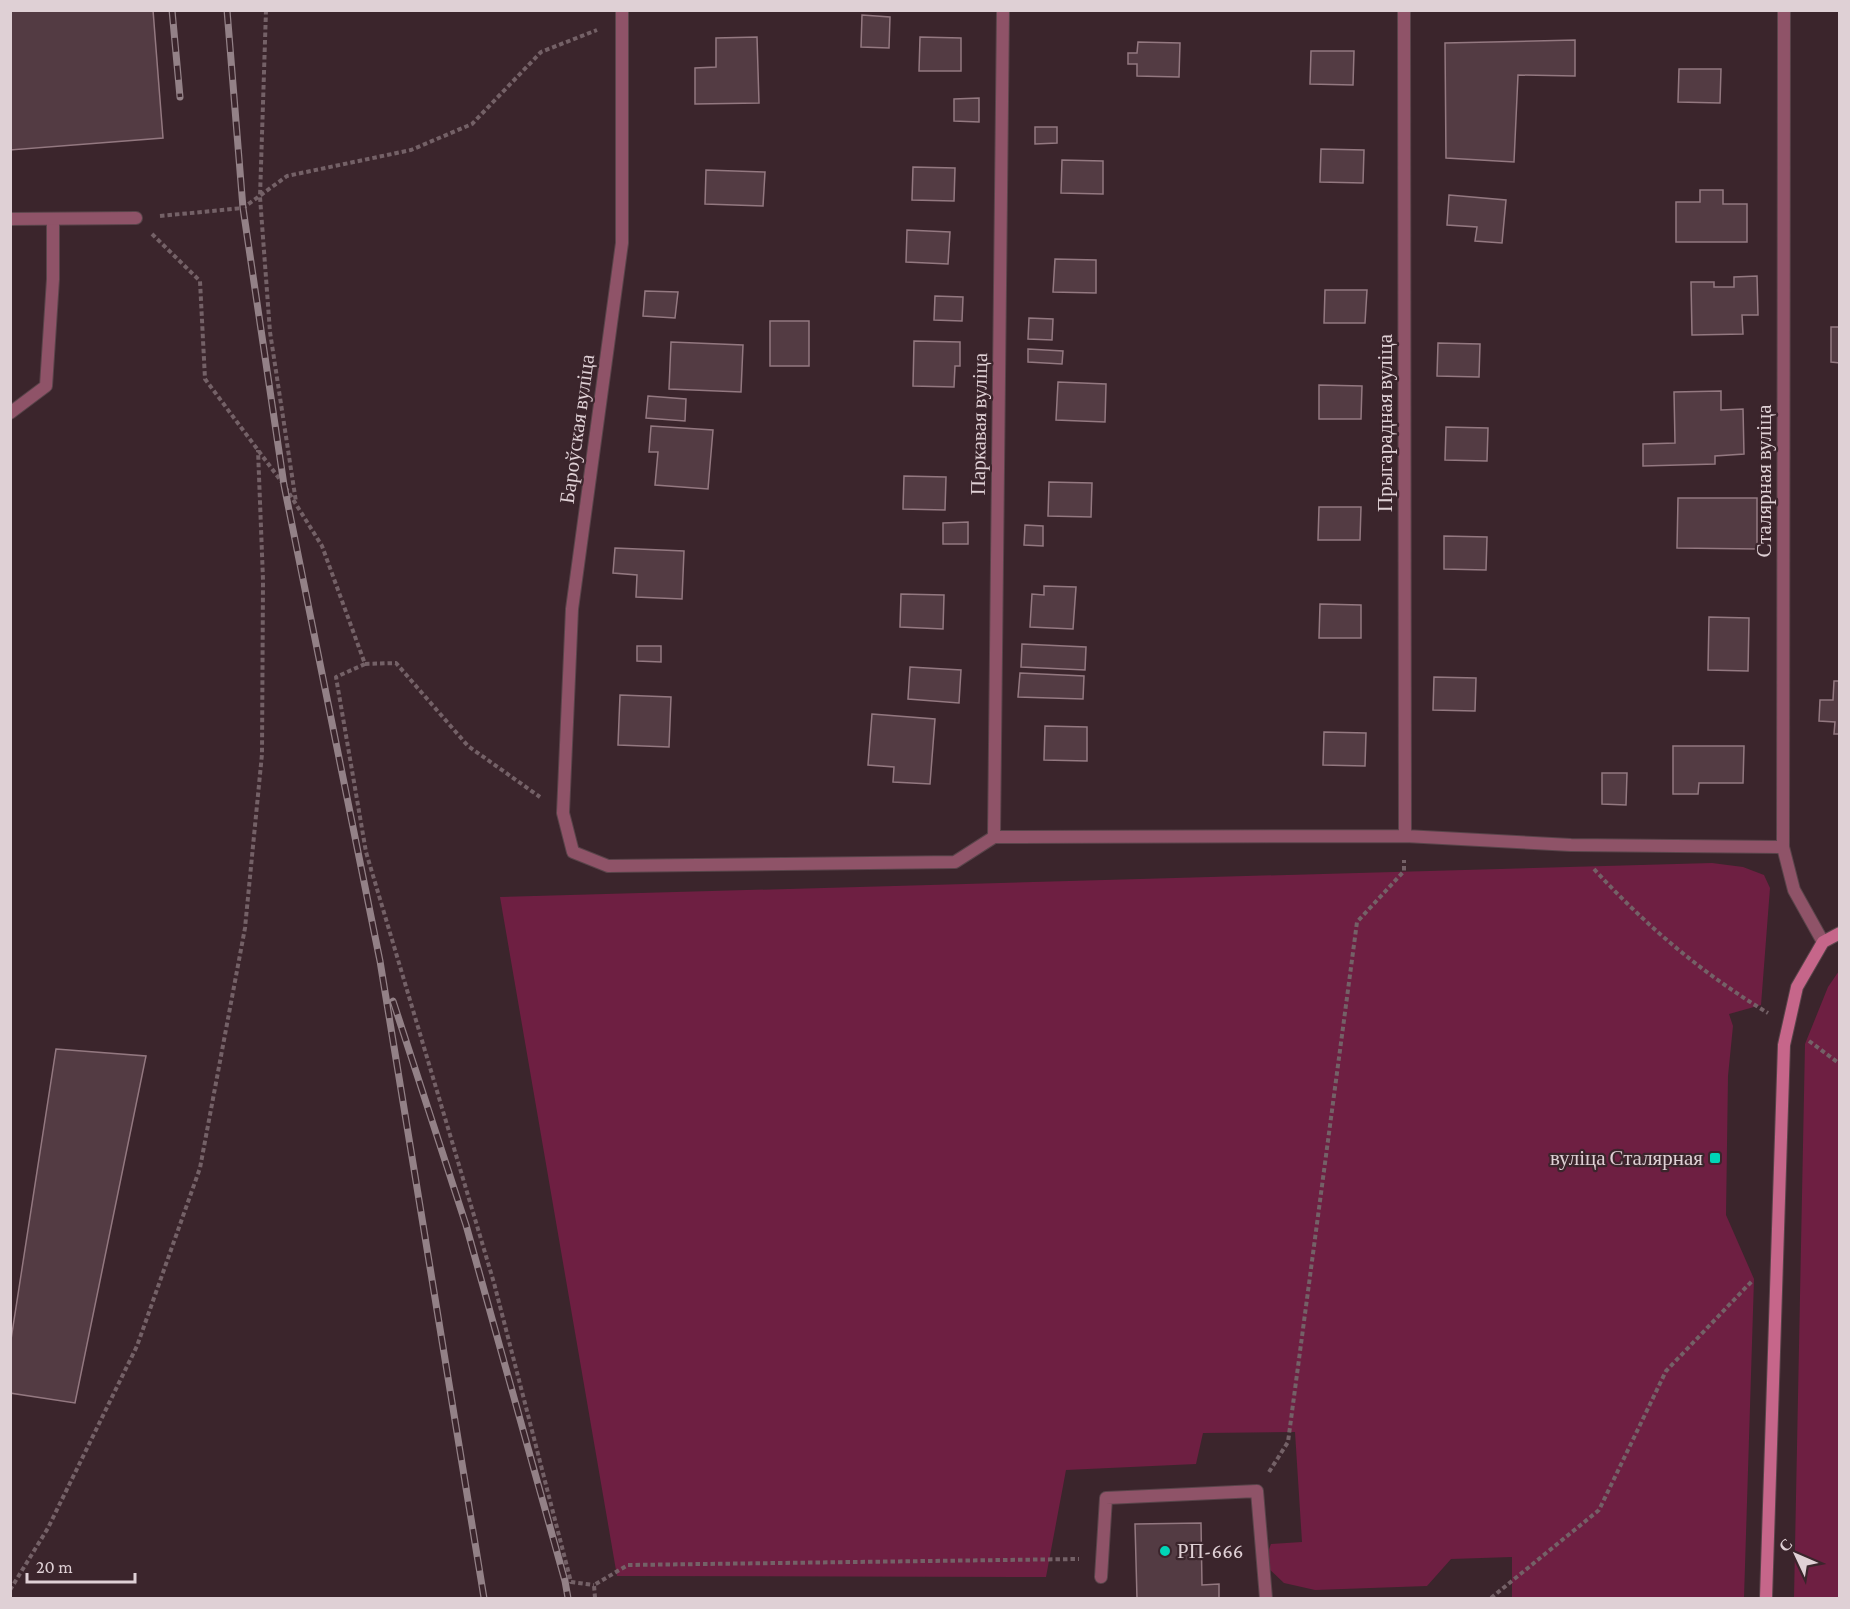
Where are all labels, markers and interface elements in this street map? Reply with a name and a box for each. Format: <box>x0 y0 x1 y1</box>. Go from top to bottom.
street label: Прыгарадная вуліца <box>1373 333 1397 512</box>
street label: Бароўская вуліца <box>555 352 599 505</box>
street label: Паркавая вуліца <box>966 352 992 495</box>
street label: Сталярная вуліца <box>1752 404 1776 558</box>
place label: вуліца Сталярная <box>1550 1146 1703 1170</box>
marker: вуліца Сталярная <box>1708 1151 1722 1165</box>
north arrow <box>1766 1525 1826 1585</box>
text: С <box>1775 1535 1796 1555</box>
place label: РП-666 <box>1177 1539 1244 1563</box>
marker: РП-666 <box>1158 1544 1172 1558</box>
scale bar <box>27 1546 135 1584</box>
text: 20 m <box>36 1557 73 1577</box>

